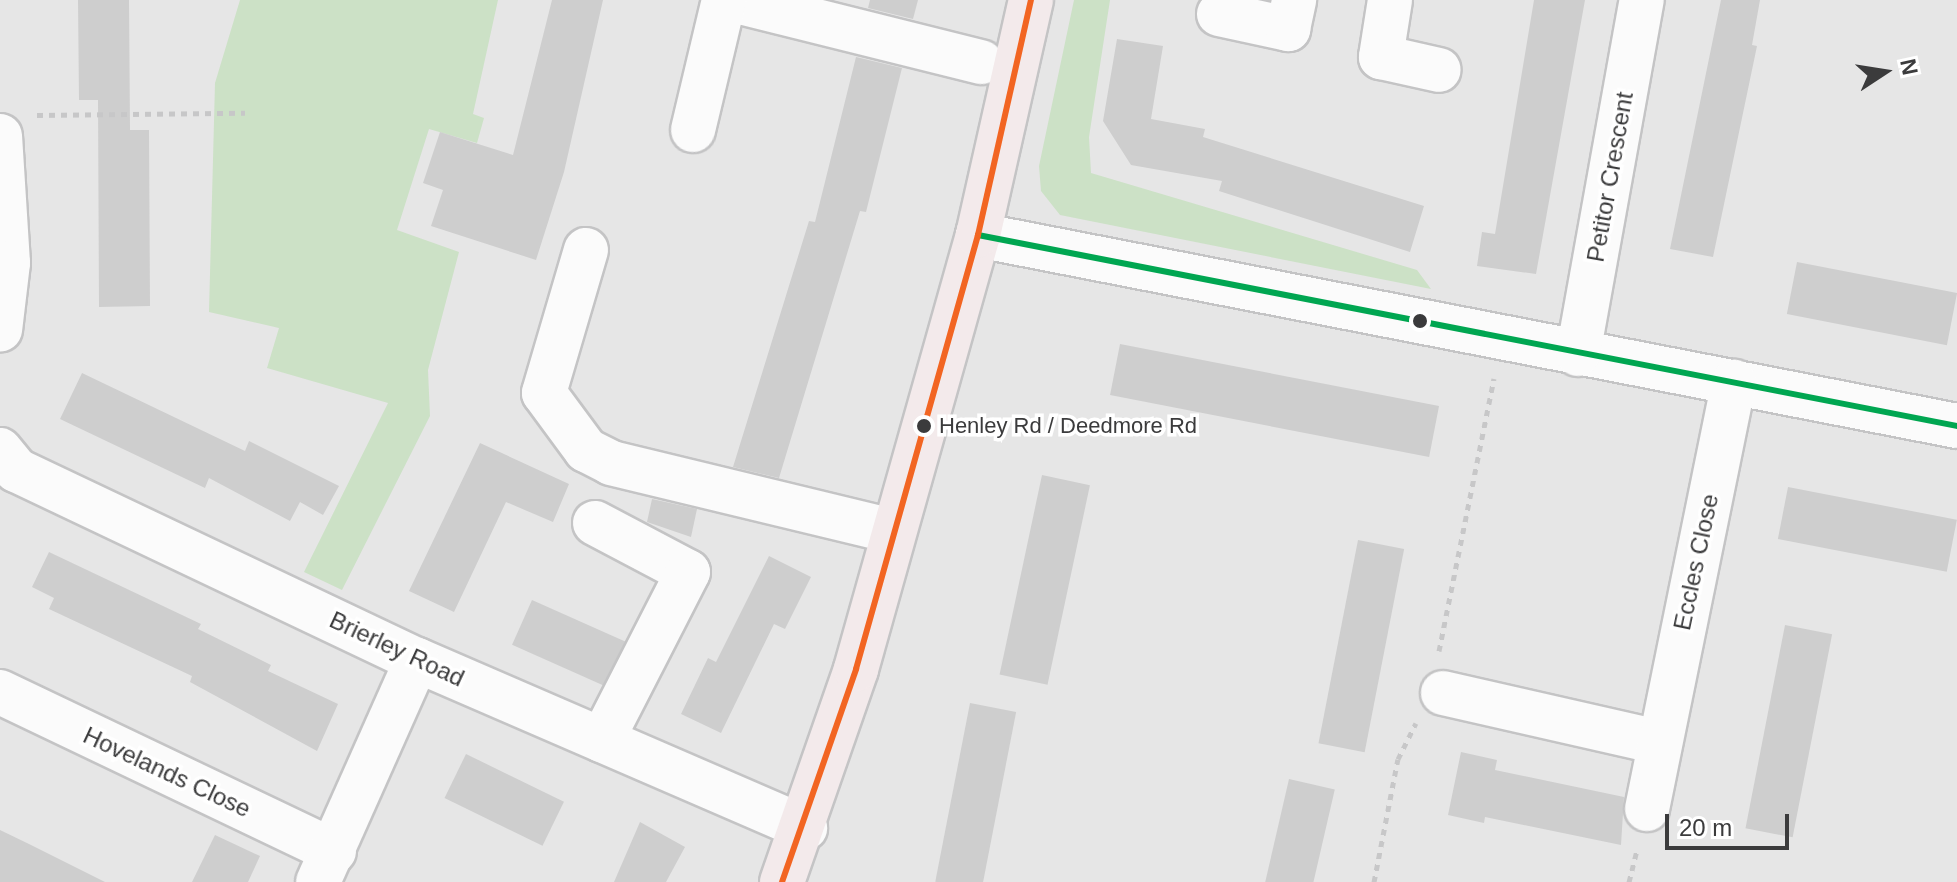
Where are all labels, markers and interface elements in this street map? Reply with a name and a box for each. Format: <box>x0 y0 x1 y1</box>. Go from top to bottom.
north arrow <box>1845 32 1925 112</box>
text: N <box>1895 57 1923 77</box>
street label: Petitor Crescent <box>1581 90 1639 264</box>
unlabelled marker <box>1412 313 1428 329</box>
place label: Henley Rd / Deedmore Rd <box>939 413 1197 439</box>
marker: Henley Rd / Deedmore Rd <box>916 418 932 434</box>
street label: Eccles Close <box>1667 491 1725 633</box>
street label: Brierley Road <box>325 605 469 693</box>
street label: Hovelands Close <box>79 721 255 823</box>
scale bar <box>1669 798 1793 848</box>
text: 20 m <box>1679 814 1732 841</box>

